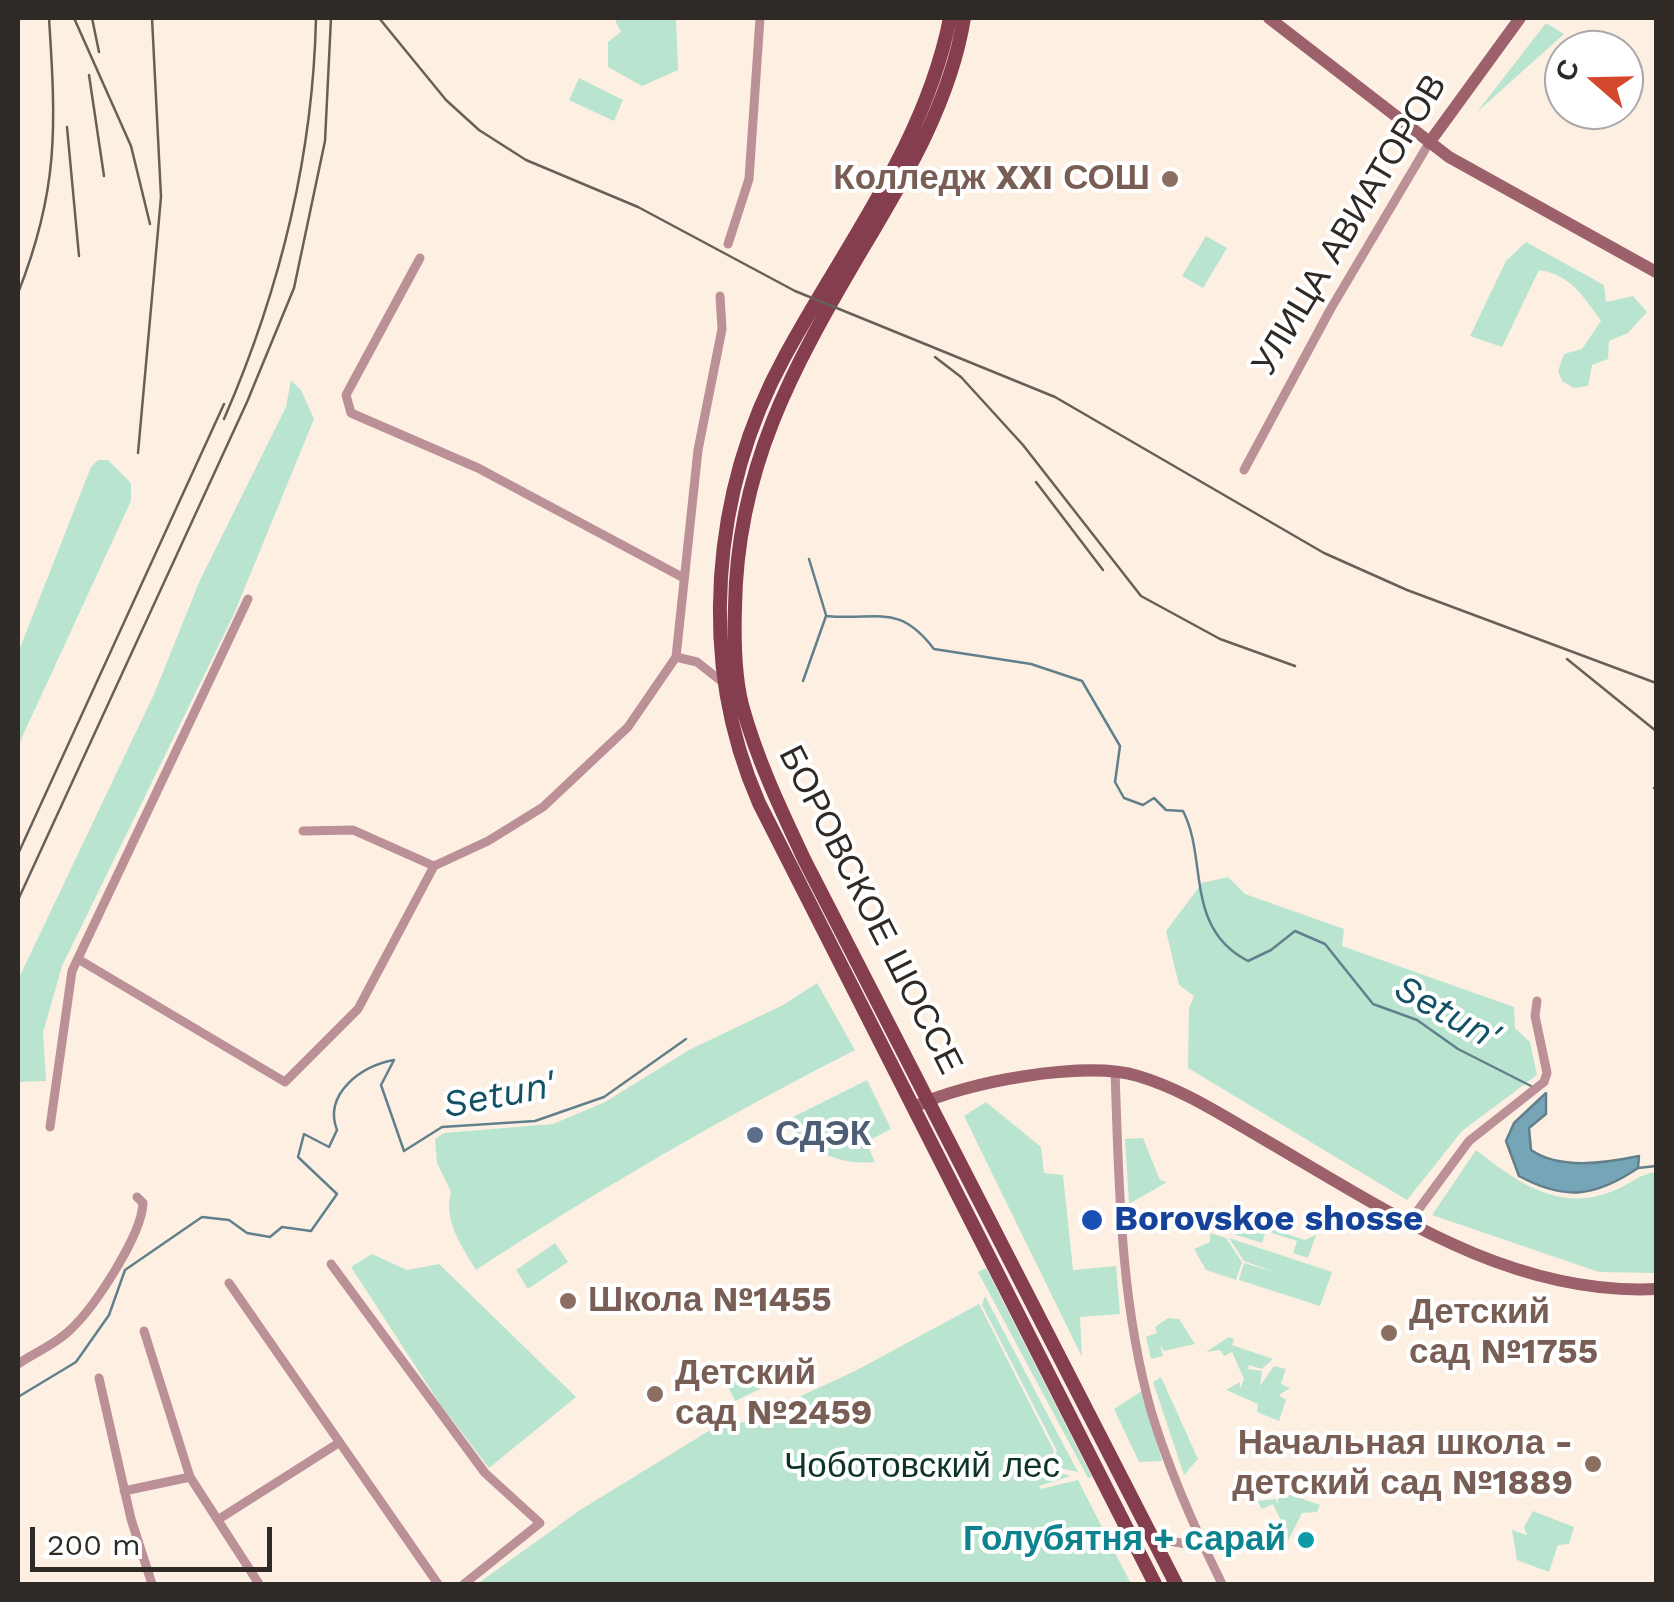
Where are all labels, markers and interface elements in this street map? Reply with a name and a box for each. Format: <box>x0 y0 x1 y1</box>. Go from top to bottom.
north arrow <box>1544 30 1644 130</box>
text: С <box>1548 55 1586 85</box>
street label: УЛИЦА АВИАТОРОВ <box>1244 67 1456 383</box>
place label: Колледж XXI СОШ <box>833 158 1150 200</box>
marker: Колледж XXI СОШ <box>1159 168 1181 190</box>
street label: БОРОВСКОЕ ШОССЕ <box>769 739 971 1081</box>
water label: Setun' <box>1386 966 1506 1060</box>
water label: Setun' <box>439 1063 559 1129</box>
place label: СДЭК <box>775 1114 871 1156</box>
marker: СДЭК <box>744 1124 766 1146</box>
place label: Borovskoe shosse <box>1114 1199 1423 1241</box>
marker: Borovskoe shosse <box>1079 1207 1105 1233</box>
place label: Школа №1455 <box>588 1280 832 1322</box>
marker: Школа №1455 <box>557 1290 579 1312</box>
place label: Детский сад №1755 <box>1409 1292 1598 1374</box>
marker: Детский сад №1755 <box>1378 1322 1400 1344</box>
place label: Детский сад №2459 <box>675 1353 872 1435</box>
marker: Детский сад №2459 <box>644 1383 666 1405</box>
place label: Начальная школа - детский сад №1889 <box>1232 1423 1573 1505</box>
park label: Чоботовский лес <box>784 1446 1060 1488</box>
marker: Начальная школа - детский сад №1889 <box>1582 1453 1604 1475</box>
scale bar <box>35 1507 278 1569</box>
place label: Голубятня + сарай <box>963 1519 1286 1561</box>
text: 200 m <box>47 1527 141 1562</box>
marker: Голубятня + сарай <box>1295 1529 1317 1551</box>

